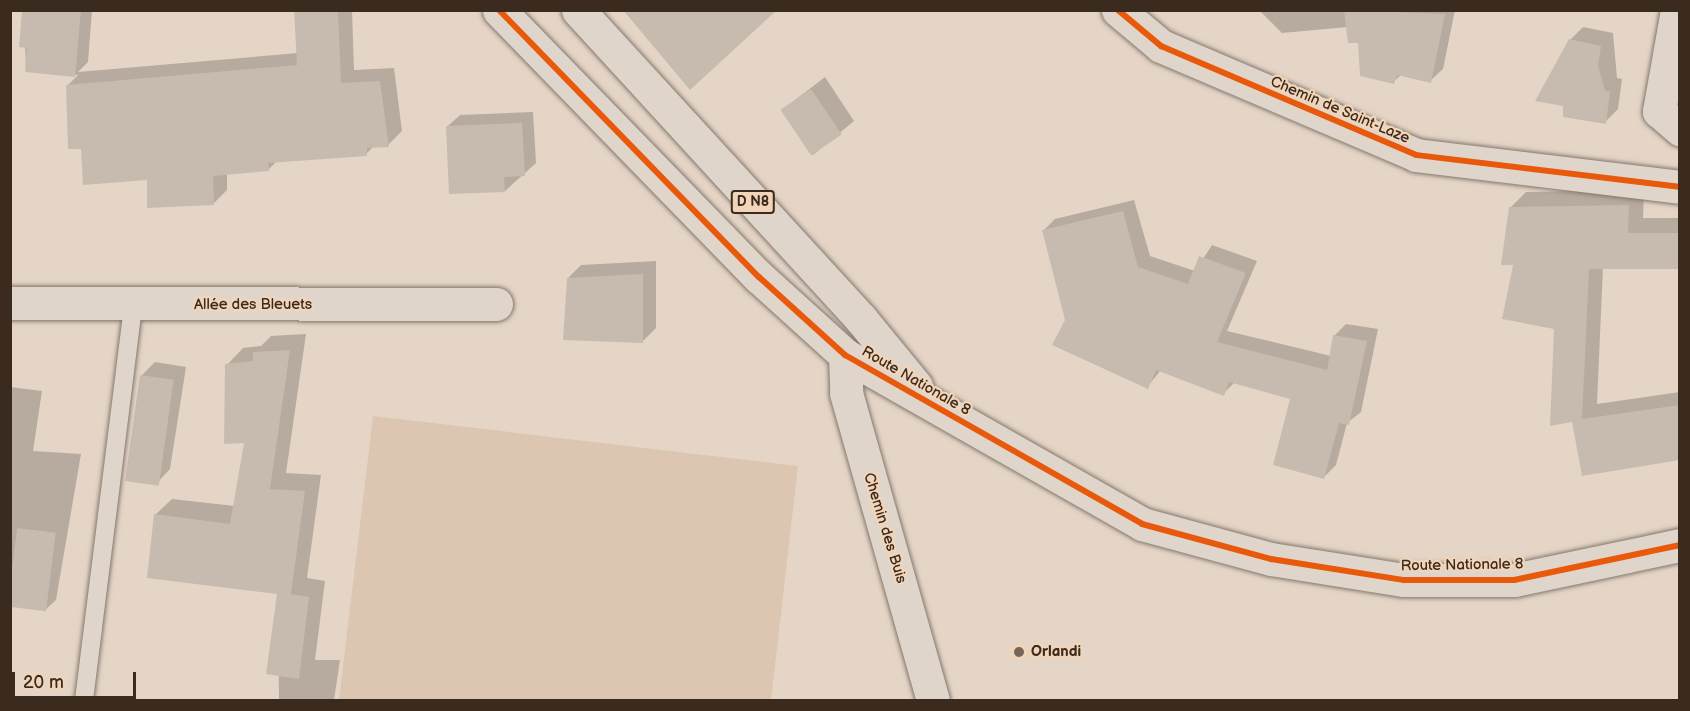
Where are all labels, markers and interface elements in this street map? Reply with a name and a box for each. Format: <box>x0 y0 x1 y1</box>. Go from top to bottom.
street label: Chemin de Saint-Laze <box>1267 72 1413 148</box>
road number: D N8 <box>730 191 776 213</box>
street label: Allée des Bleuets <box>194 296 312 314</box>
street label: Route Nationale 8 <box>858 343 974 419</box>
street label: Chemin des Buis <box>860 470 910 586</box>
street label: Route Nationale 8 <box>1400 555 1524 575</box>
place label: Orlandi <box>1031 643 1081 661</box>
marker: Orlandi <box>1012 645 1026 659</box>
scale bar <box>15 660 140 698</box>
text: 20 m <box>23 672 64 693</box>

